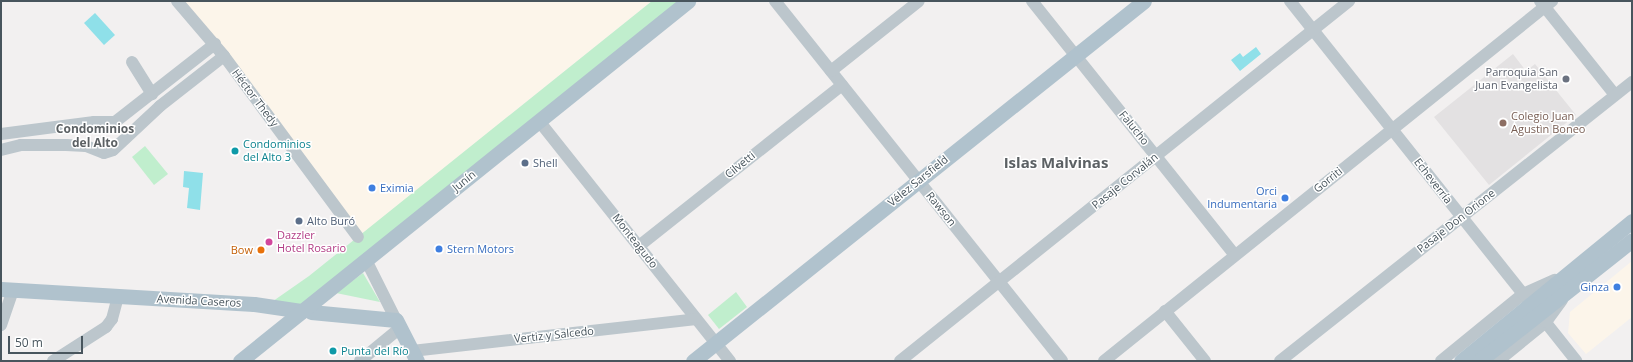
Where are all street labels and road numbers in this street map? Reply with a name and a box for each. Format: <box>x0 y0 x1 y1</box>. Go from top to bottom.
street label: Héctor Thedy <box>229 67 281 129</box>
street label: Falucho <box>1116 108 1152 148</box>
street label: Cilvetti <box>722 149 758 181</box>
street label: Pasaje Corvalán <box>1089 150 1161 212</box>
street label: Vélez Sarsfield <box>885 153 951 209</box>
street label: Echeverría <box>1411 156 1455 206</box>
street label: Gorriti <box>1311 164 1345 196</box>
street label: Junín <box>450 168 478 194</box>
street label: Pasaje Don Orione <box>1414 186 1498 256</box>
street label: Rawson <box>923 189 959 229</box>
street label: Monteagudo <box>610 211 660 271</box>
street label: Avenida Caseros <box>156 292 242 310</box>
street label: Vertiz y Salcedo <box>514 324 594 346</box>

